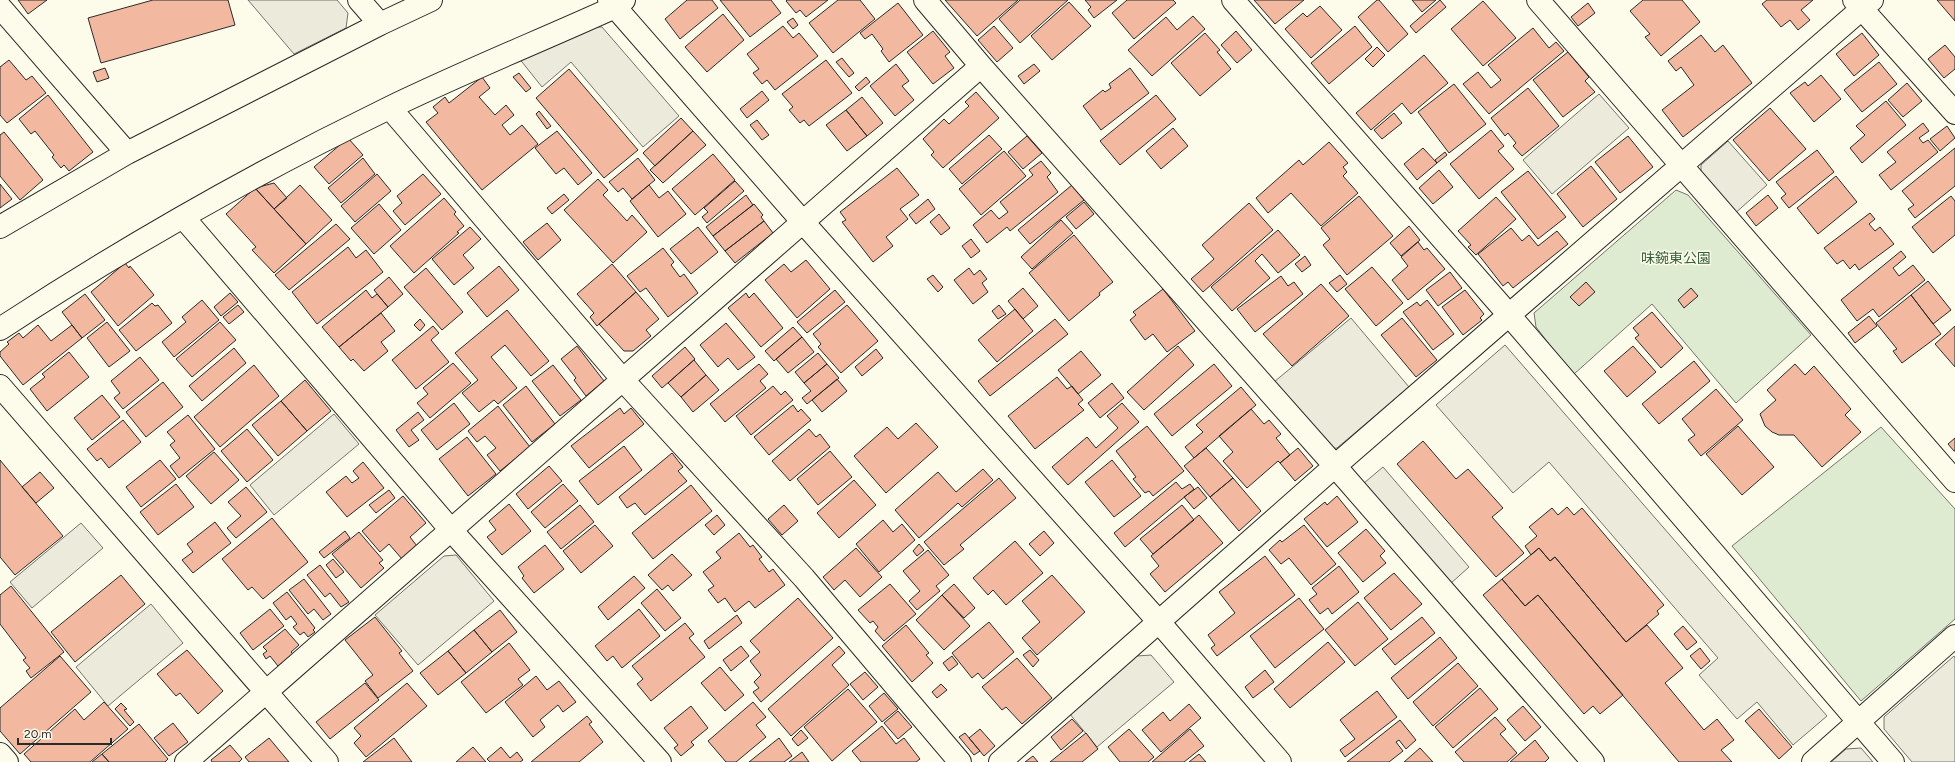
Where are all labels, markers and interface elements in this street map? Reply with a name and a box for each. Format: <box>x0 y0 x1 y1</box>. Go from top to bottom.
park label: 味鋺東公園 <box>1641 250 1711 267</box>
scale bar <box>18 720 111 746</box>
text: 20 m <box>24 727 52 741</box>

